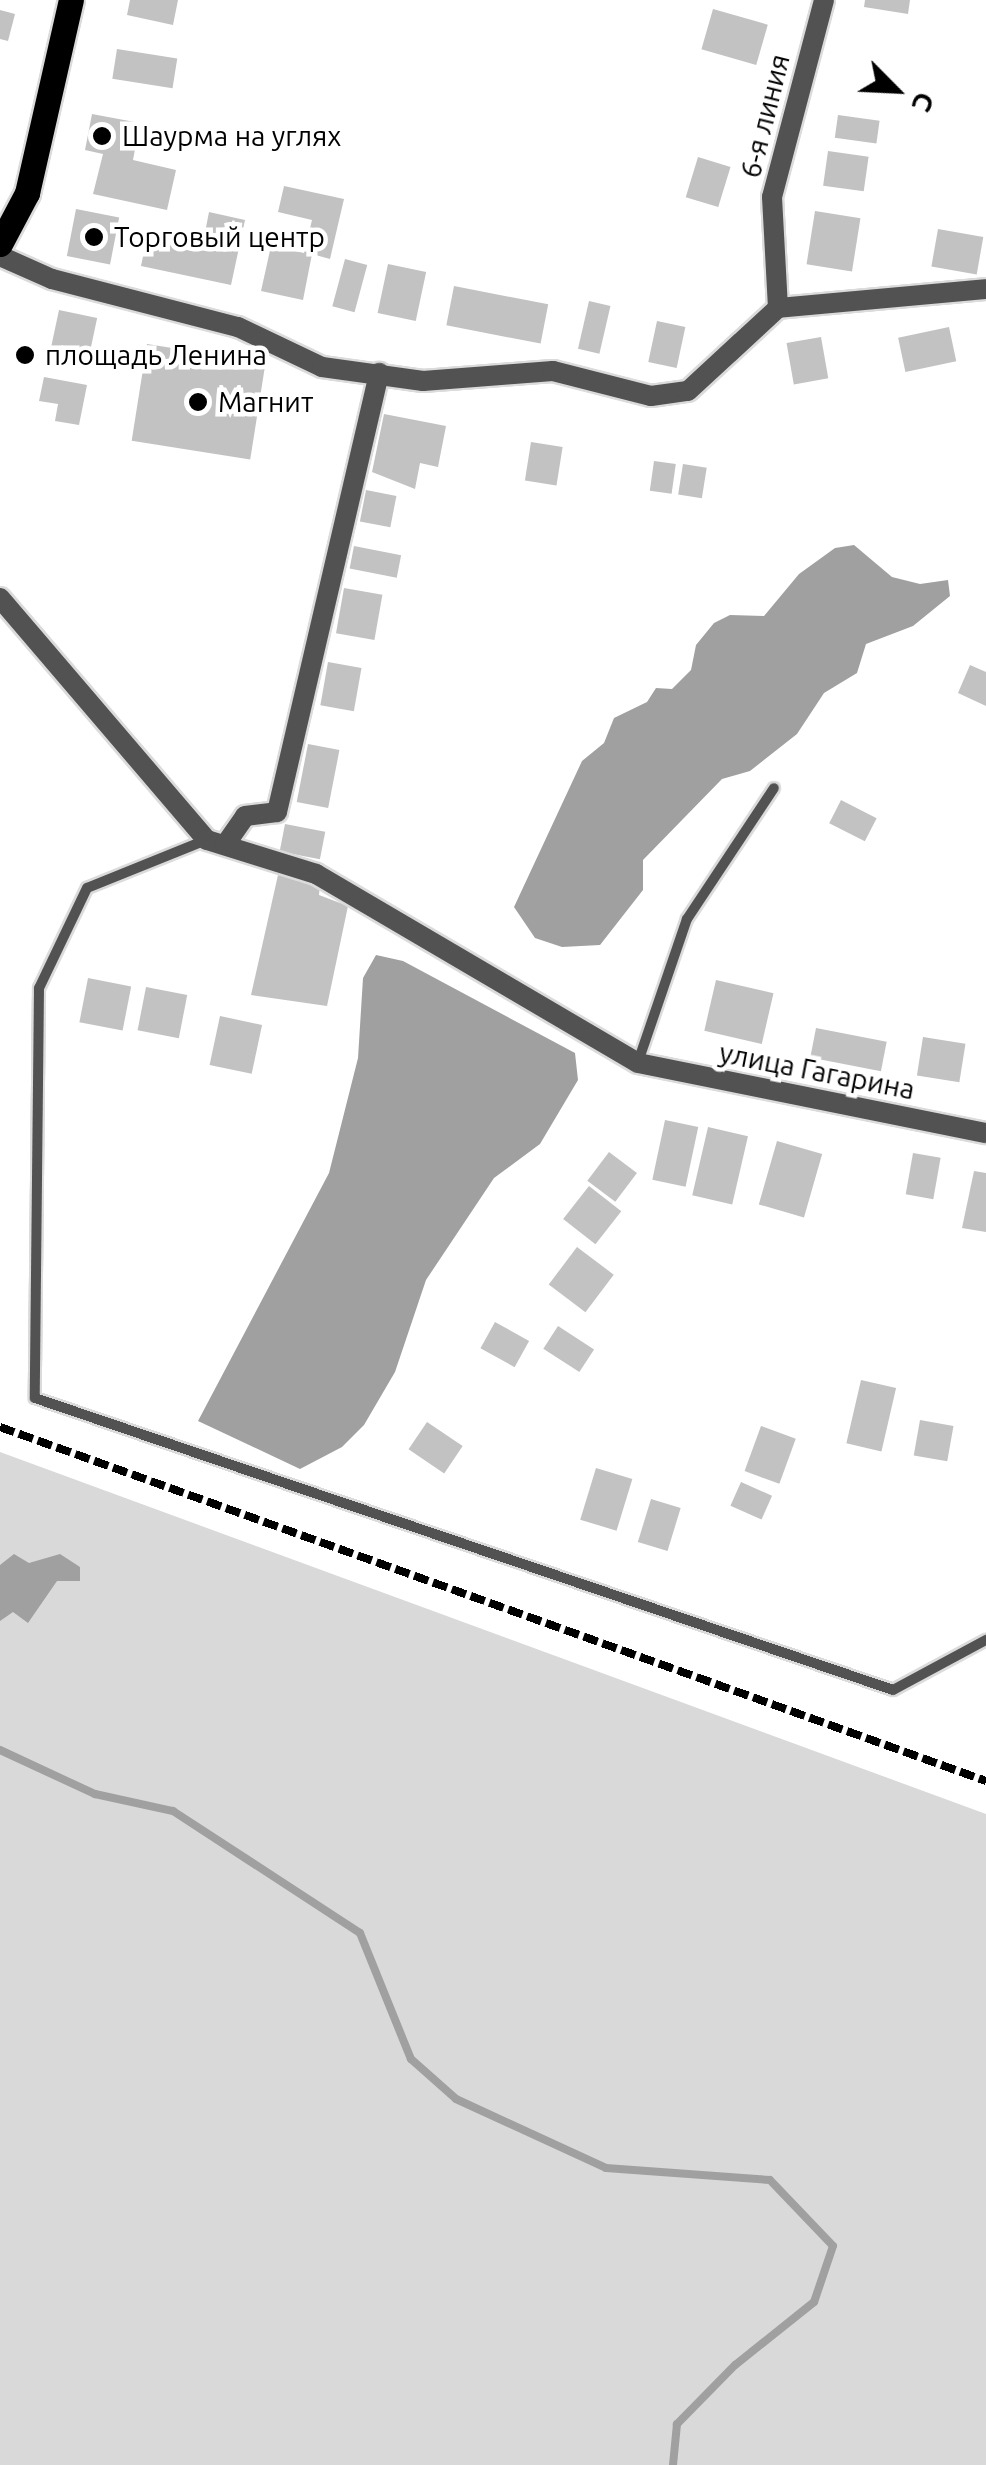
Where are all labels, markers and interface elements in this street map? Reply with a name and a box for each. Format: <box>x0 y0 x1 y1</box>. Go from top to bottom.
north arrow <box>846 40 946 140</box>
street label: 6-я линия <box>733 51 797 181</box>
text: С <box>906 88 942 117</box>
place label: Шаурма на углях <box>122 119 341 153</box>
marker: Шаурма на углях <box>91 125 113 147</box>
place label: Торговый центр <box>114 220 325 254</box>
marker: Торговый центр <box>83 226 105 248</box>
place label: площадь Ленина <box>45 338 267 372</box>
marker: площадь Ленина <box>14 344 36 366</box>
place label: Магнит <box>218 385 313 419</box>
marker: Магнит <box>187 391 209 413</box>
street label: улица Гагарина <box>716 1036 918 1106</box>

